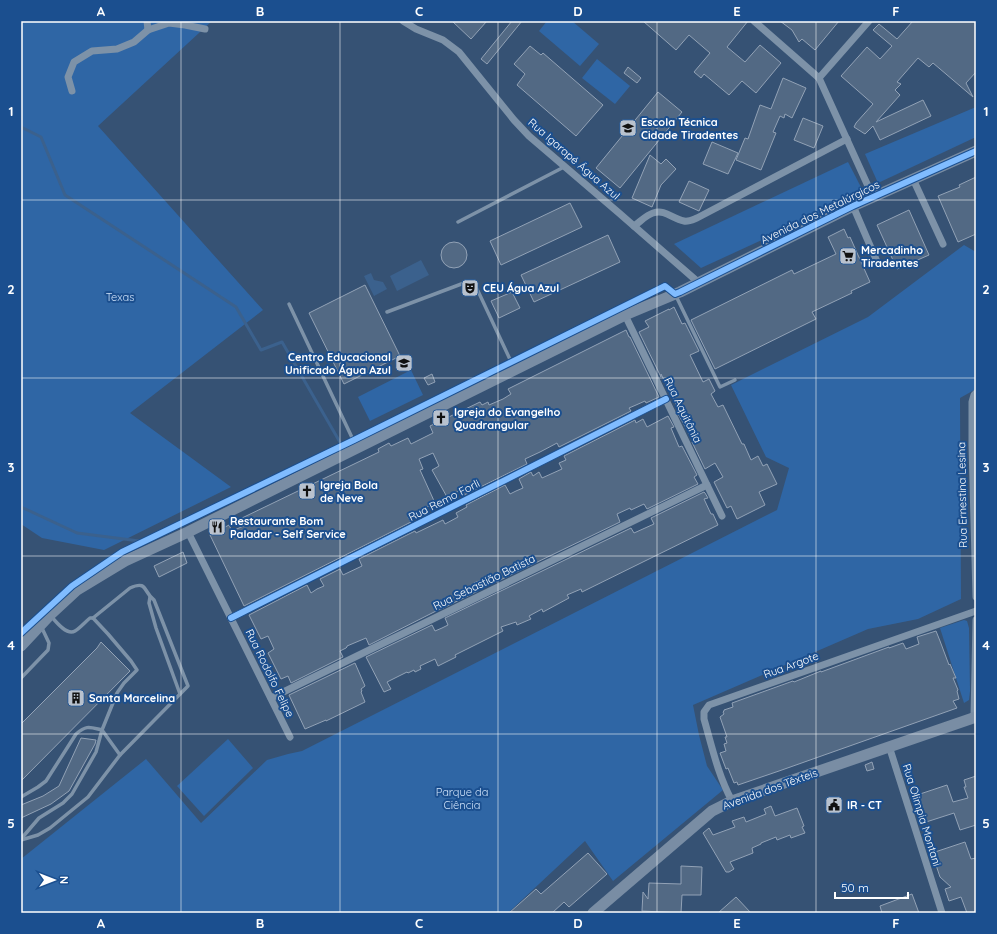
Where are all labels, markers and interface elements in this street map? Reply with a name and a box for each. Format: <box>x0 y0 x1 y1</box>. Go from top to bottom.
text: A <box>97 3 106 19</box>
text: B <box>256 3 264 19</box>
text: C <box>415 3 423 19</box>
text: D <box>573 3 583 19</box>
text: E <box>733 3 741 19</box>
text: F <box>892 3 900 19</box>
text: 1 <box>8 103 14 119</box>
text: 1 <box>983 103 989 119</box>
street label: Rua Igarapé Água Azul <box>525 115 623 203</box>
place label: Escola Técnica Cidade Tiradentes <box>641 115 738 142</box>
school or university icon: Escola Técnica Cidade Tiradentes <box>618 118 638 138</box>
street label: Avenida dos Metalúrgicos <box>758 177 882 247</box>
place label: Mercadinho Tiradentes <box>861 243 923 270</box>
supermarket icon: Mercadinho Tiradentes <box>838 246 858 266</box>
theatre icon: CEU Água Azul <box>460 278 480 298</box>
text: 2 <box>7 281 15 297</box>
place label: CEU Água Azul <box>483 281 559 295</box>
text: 2 <box>982 281 990 297</box>
park label: Texas <box>106 290 134 304</box>
place label: Centro Educacional Unificado Água Azul <box>285 350 391 377</box>
school or university icon: Centro Educacional Unificado Água Azul <box>394 353 414 373</box>
street label: Rua Aquitânia <box>661 375 705 445</box>
place label: Igreja do Evangelho Quadrangular <box>454 405 560 432</box>
church icon: Igreja do Evangelho Quadrangular <box>431 408 451 428</box>
street label: Rua Ernestina Lesina <box>954 442 970 548</box>
text: 3 <box>8 459 15 475</box>
text: 3 <box>983 459 990 475</box>
street label: Rua Remo Forli <box>406 476 482 524</box>
place label: Igreja Bola de Neve <box>320 478 378 505</box>
church icon: Igreja Bola de Neve <box>297 481 317 501</box>
place label: Restaurante Bom Paladar - Self Service <box>230 514 346 541</box>
restaurant icon: Restaurante Bom Paladar - Self Service <box>207 517 227 537</box>
street label: Rua Sebastião Batista <box>431 551 537 613</box>
street label: Rua Rodolfo Felipe <box>243 627 297 719</box>
text: 4 <box>7 637 15 653</box>
text: 4 <box>982 637 990 653</box>
street label: Rua Argote <box>762 649 820 681</box>
building icon: Santa Marcelina <box>66 688 86 708</box>
place label: Santa Marcelina <box>89 691 175 705</box>
street label: Rua Olimpia Montani <box>900 762 944 868</box>
street label: Avenida dos Têxteis <box>721 765 819 813</box>
park label: Parque da Ciência <box>436 785 488 812</box>
public building icon: IR - CT <box>824 795 844 815</box>
place label: IR - CT <box>847 798 882 812</box>
text: 5 <box>7 815 15 831</box>
text: 5 <box>982 815 990 831</box>
north arrow <box>34 860 74 900</box>
scale bar <box>835 874 908 900</box>
text: N <box>57 876 71 884</box>
text: 50 m <box>841 880 869 895</box>
text: A <box>97 915 106 931</box>
text: B <box>256 915 264 931</box>
text: C <box>415 915 423 931</box>
text: D <box>573 915 583 931</box>
text: E <box>733 915 741 931</box>
text: F <box>892 915 900 931</box>

